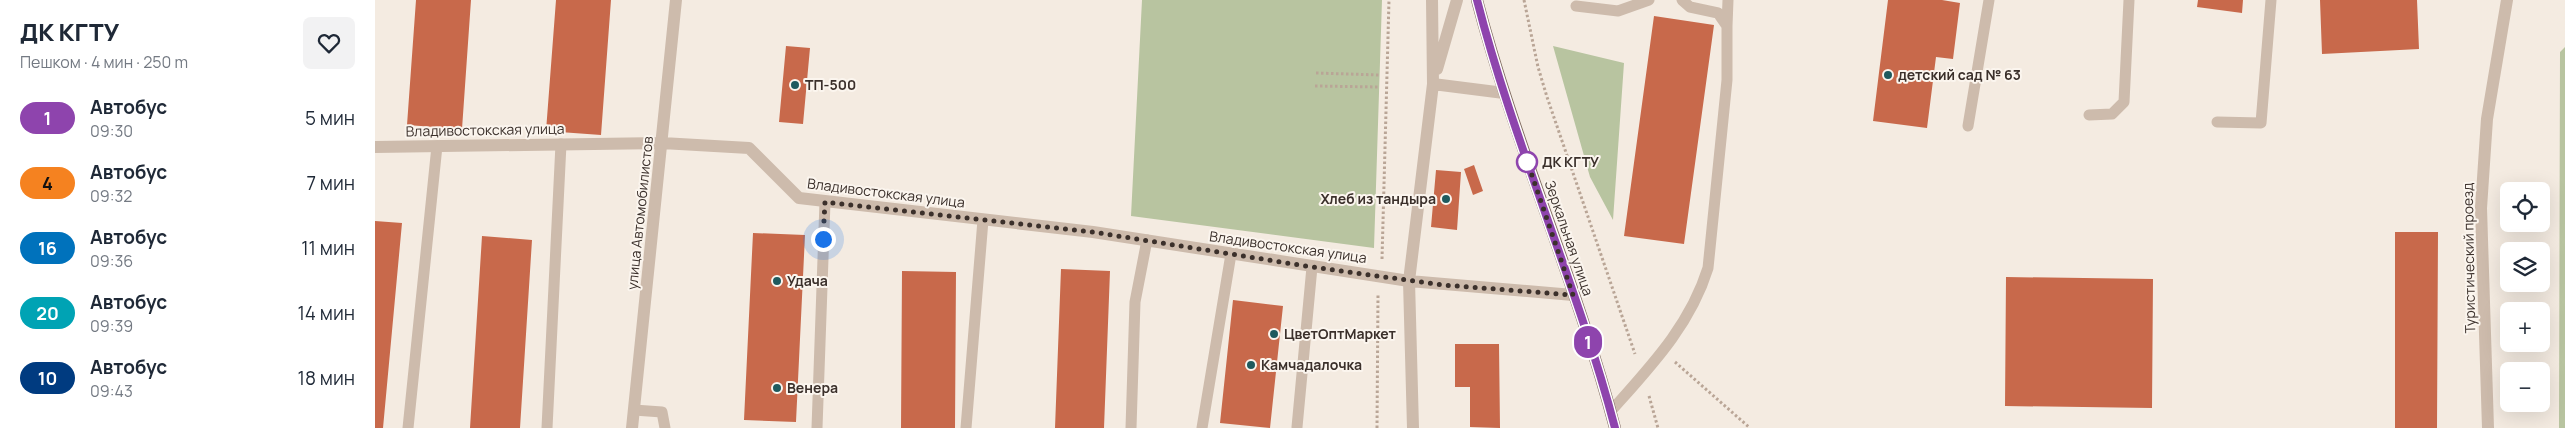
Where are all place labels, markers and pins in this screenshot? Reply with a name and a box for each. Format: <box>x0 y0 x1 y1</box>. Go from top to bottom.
place label: детский сад № 63 <box>1898 65 2021 84</box>
marker: детский сад № 63 <box>1882 69 1894 81</box>
place label: ТП-500 <box>805 75 856 94</box>
marker: ТП-500 <box>789 79 801 91</box>
marker: ДК КГТУ <box>1516 151 1538 173</box>
place label: ДК КГТУ <box>1542 152 1599 171</box>
place label: Хлеб из тандыра <box>1320 189 1436 208</box>
marker: Хлеб из тандыра <box>1440 193 1452 205</box>
place label: Удача <box>787 271 828 290</box>
marker: Удача <box>771 275 783 287</box>
place label: ЦветОптМаркет <box>1284 324 1397 343</box>
marker: ЦветОптМаркет <box>1268 328 1280 340</box>
place label: Камчадалочка <box>1261 355 1362 374</box>
marker: Камчадалочка <box>1245 359 1257 371</box>
place label: Венера <box>787 378 838 397</box>
marker: Венера <box>771 382 783 394</box>

